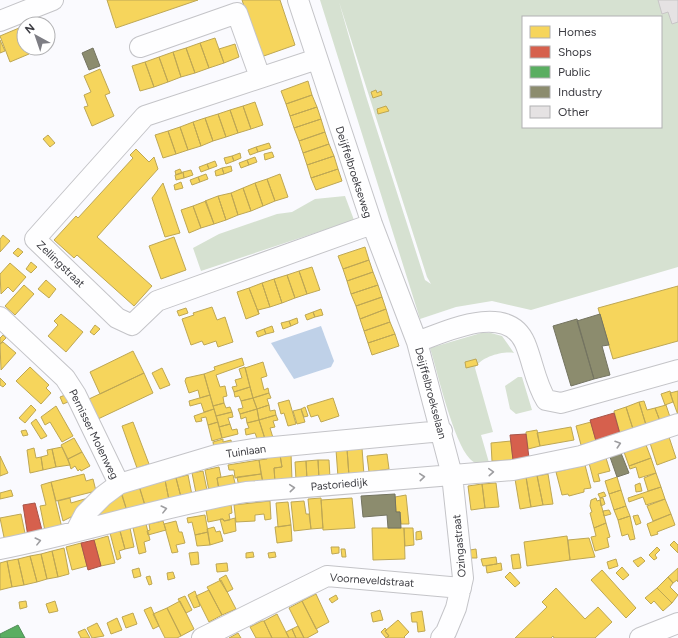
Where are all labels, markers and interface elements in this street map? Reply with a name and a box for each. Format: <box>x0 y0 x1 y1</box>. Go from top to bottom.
north arrow <box>16 16 56 56</box>
legend <box>522 16 662 128</box>
text: N <box>22 21 37 36</box>
text: Homes <box>558 25 597 39</box>
text: Shops <box>558 45 592 59</box>
text: Public <box>558 65 591 79</box>
text: Industry <box>558 85 603 99</box>
text: Other <box>558 105 589 119</box>
street label: Deijffelbroekseweg <box>333 125 374 220</box>
street label: Zellingstraat <box>34 238 87 290</box>
street label: Deijffelbroekselaan <box>412 346 449 440</box>
street label: Pernisser Molenweg <box>66 387 121 481</box>
one-way arrow <box>614 440 621 449</box>
street label: Tuinlaan <box>225 442 267 461</box>
one-way arrow <box>488 467 494 476</box>
one-way arrow <box>419 473 425 482</box>
street label: Pastoriedijk <box>310 475 369 493</box>
one-way arrow <box>289 484 295 493</box>
one-way arrow <box>161 506 167 514</box>
street label: Ozingastraat <box>450 514 469 578</box>
one-way arrow <box>35 538 41 546</box>
street label: Voorneveldstraat <box>329 571 415 590</box>

